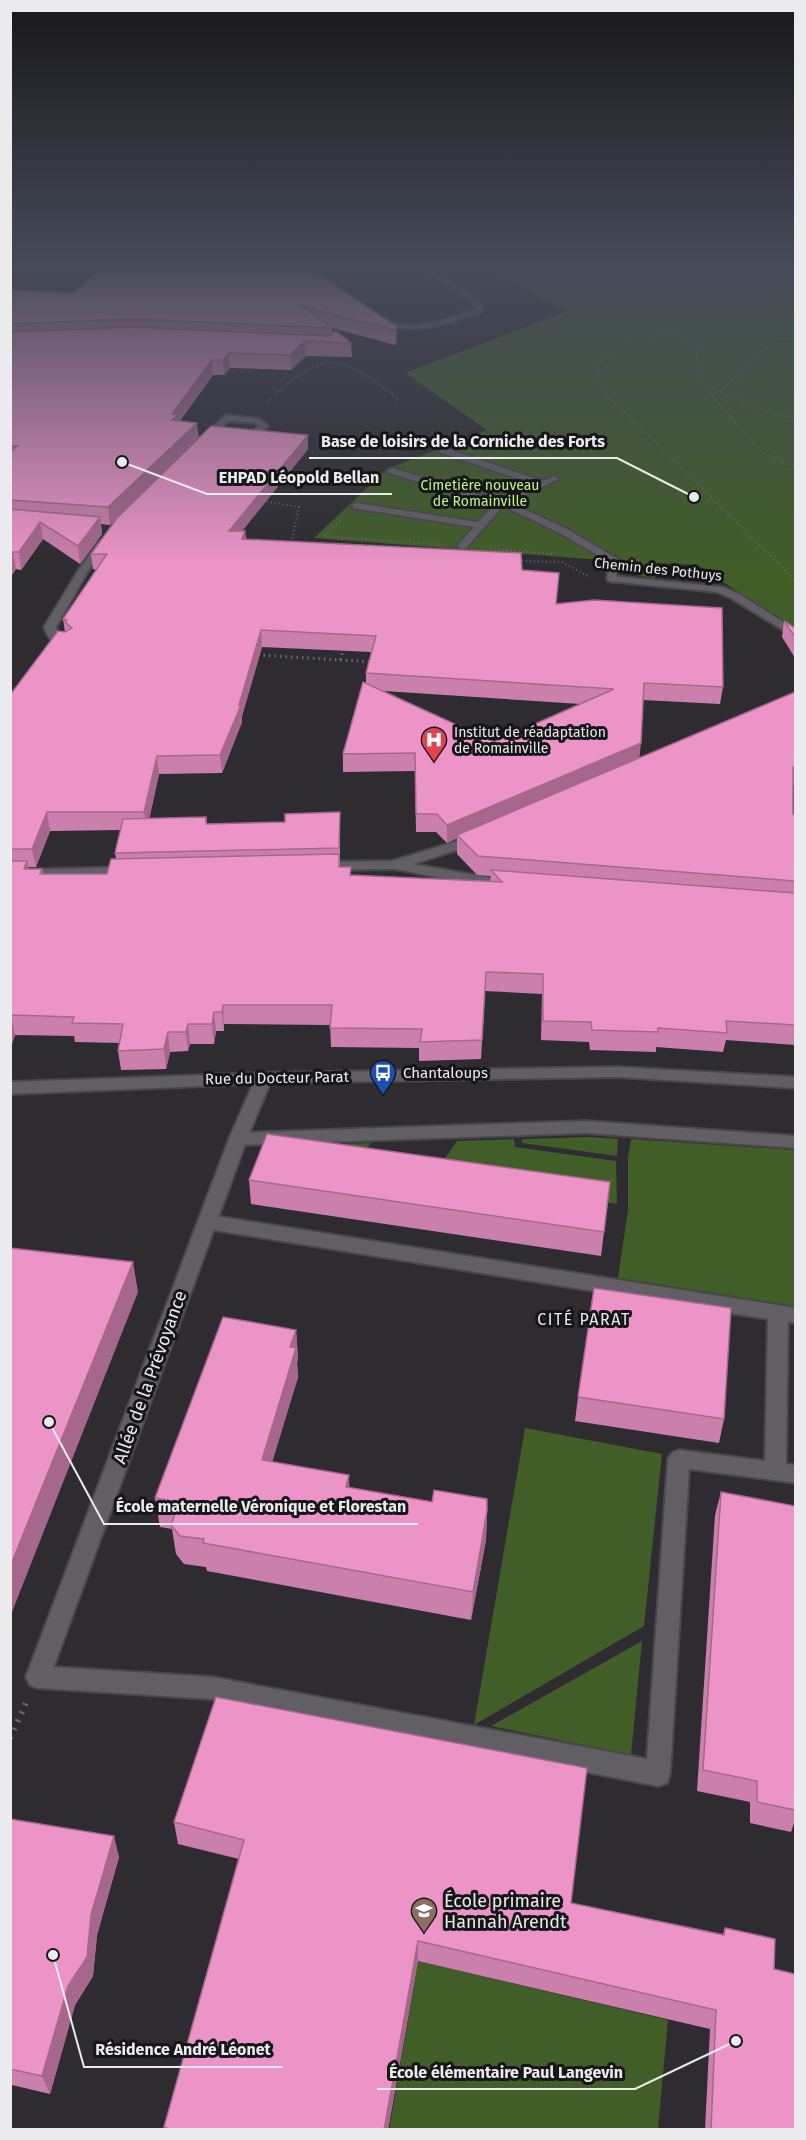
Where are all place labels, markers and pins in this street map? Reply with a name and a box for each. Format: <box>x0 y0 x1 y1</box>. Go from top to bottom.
callout: Base de loisirs de la Corniche des Forts <box>309 424 617 458</box>
callout: EHPAD Léopold Bellan <box>207 460 392 494</box>
place label: Institut de réadaptation de Romainville <box>454 724 606 757</box>
hospital icon: Institut de réadaptation de Romainville <box>419 725 449 763</box>
bus stop icon: Chantaloups <box>368 1058 398 1096</box>
place label: Chantaloups <box>403 1064 488 1082</box>
callout: École maternelle Véronique et Florestan <box>104 1490 418 1524</box>
place label: École primaire Hannah Arendt <box>444 1889 567 1933</box>
school or university icon: École primaire Hannah Arendt <box>409 1896 439 1934</box>
callout: Résidence André Léonet <box>84 2033 283 2067</box>
callout: École élémentaire Paul Langevin <box>377 2055 635 2089</box>

